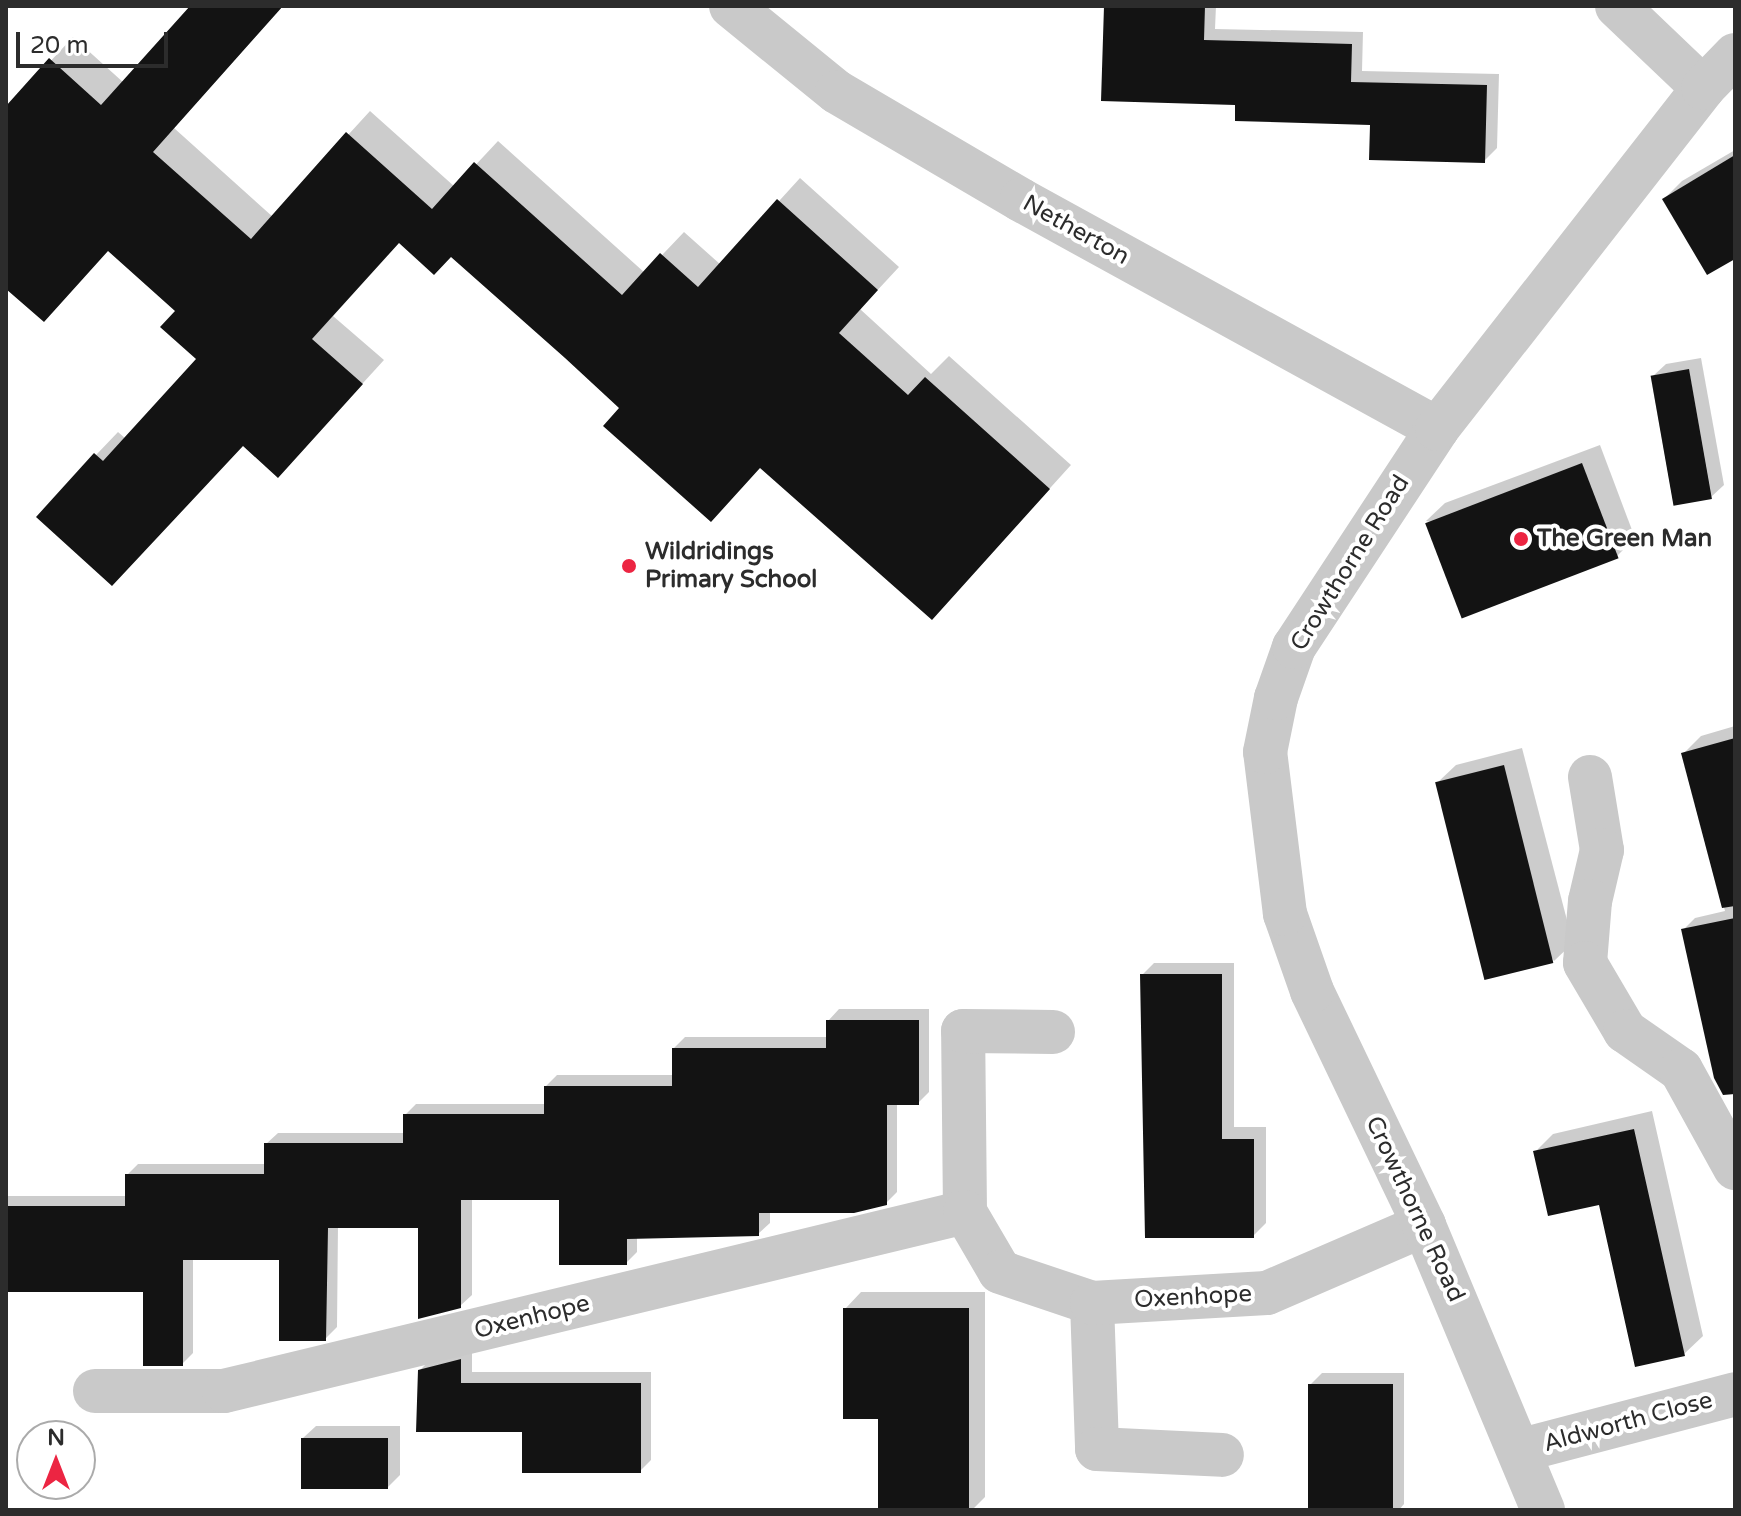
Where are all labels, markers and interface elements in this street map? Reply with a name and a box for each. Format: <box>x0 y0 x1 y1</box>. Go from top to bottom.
scale bar <box>20 16 172 66</box>
text: 20 m <box>30 31 88 60</box>
street label: Netherton <box>1018 189 1134 271</box>
street label: Crowthorne Road <box>1284 470 1416 656</box>
place label: The Green Man <box>1537 525 1712 553</box>
marker: The Green Man <box>1512 530 1530 548</box>
place label: Wildridings Primary School <box>645 538 817 594</box>
marker: Wildridings Primary School <box>620 557 638 575</box>
street label: Crowthorne Road <box>1359 1112 1471 1306</box>
street label: Oxenhope <box>1133 1280 1253 1314</box>
street label: Oxenhope <box>471 1289 593 1345</box>
street label: Aldworth Close <box>1540 1386 1716 1458</box>
north arrow <box>16 1420 96 1500</box>
text: N <box>47 1425 65 1451</box>

